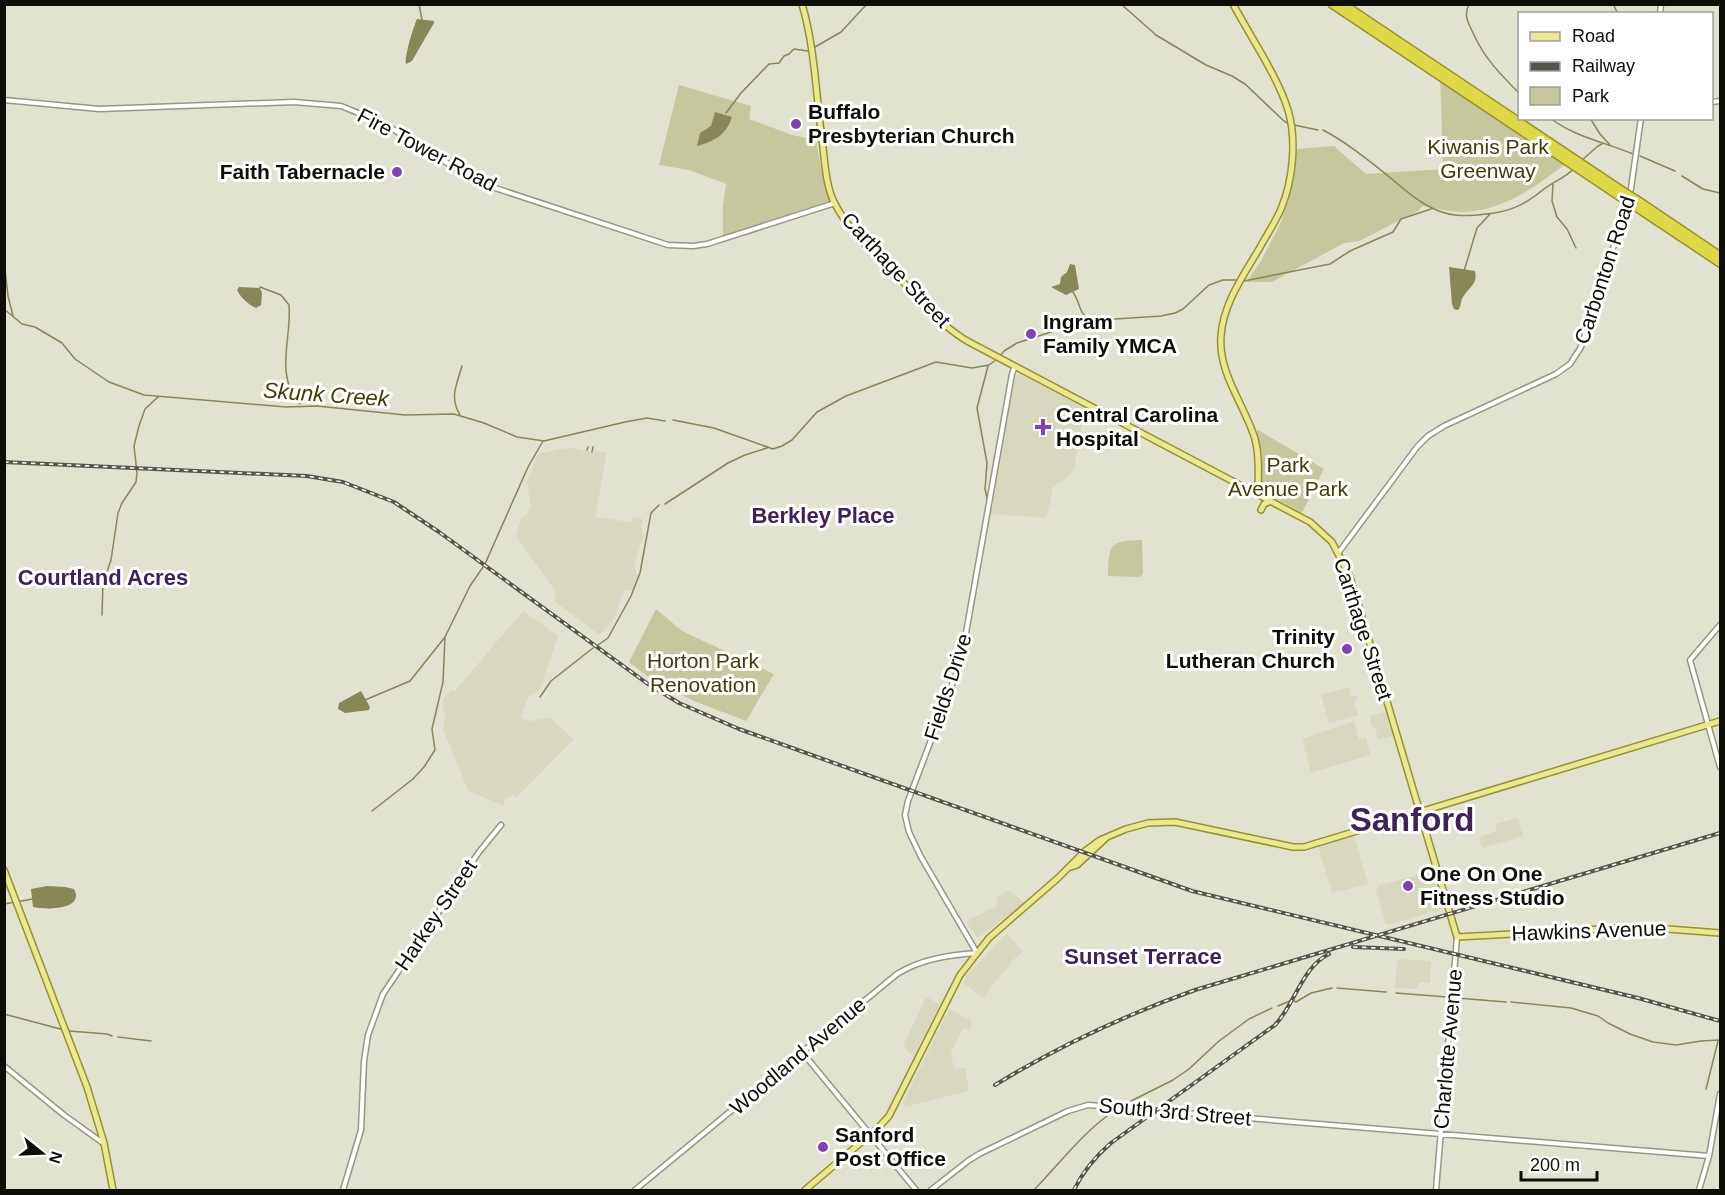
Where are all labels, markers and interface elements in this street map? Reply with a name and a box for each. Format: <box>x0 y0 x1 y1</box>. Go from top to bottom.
legend <box>1518 12 1713 120</box>
text: Road <box>1572 26 1615 46</box>
text: Railway <box>1572 56 1635 76</box>
text: Park <box>1572 86 1610 106</box>
place label: Buffalo Presbyterian Church <box>808 100 1015 147</box>
street label: Fire Tower Road <box>354 103 500 196</box>
marker: Buffalo Presbyterian Church <box>789 117 803 131</box>
park label: Kiwanis Park Greenway <box>1427 135 1549 182</box>
place label: Faith Tabernacle <box>220 160 385 183</box>
marker: Faith Tabernacle <box>390 165 404 179</box>
street label: Carbonton Road <box>1570 193 1639 347</box>
street label: Carthage Street <box>837 208 955 332</box>
place label: Ingram Family YMCA <box>1043 310 1177 357</box>
marker: Ingram Family YMCA <box>1024 327 1038 341</box>
water label: Skunk Creek <box>262 378 391 411</box>
place label: Central Carolina Hospital <box>1056 403 1219 450</box>
marker: Central Carolina Hospital <box>1034 418 1052 436</box>
park label: Park Avenue Park <box>1228 453 1348 500</box>
district label: Berkley Place <box>751 503 895 528</box>
street label: Carthage Street <box>1330 555 1397 703</box>
district label: Courtland Acres <box>18 565 188 590</box>
place label: Trinity Lutheran Church <box>1166 625 1335 672</box>
street label: Fields Drive <box>919 631 976 743</box>
marker: Trinity Lutheran Church <box>1340 642 1354 656</box>
park label: Horton Park Renovation <box>647 649 760 696</box>
district label: Sanford <box>1350 801 1474 838</box>
street label: Harkey Street <box>390 855 481 974</box>
place label: One On One Fitness Studio <box>1420 862 1565 909</box>
marker: One On One Fitness Studio <box>1401 879 1415 893</box>
street label: Hawkins Avenue <box>1511 916 1667 945</box>
district label: Sunset Terrace <box>1064 944 1222 969</box>
street label: Charlotte Avenue <box>1429 968 1466 1130</box>
street label: Woodland Avenue <box>725 992 870 1119</box>
street label: South 3rd Street <box>1098 1093 1252 1130</box>
north arrow <box>12 1123 72 1183</box>
place label: Sanford Post Office <box>835 1123 946 1170</box>
marker: Sanford Post Office <box>816 1140 830 1154</box>
scale bar <box>1521 1144 1598 1182</box>
text: N <box>46 1149 66 1166</box>
text: 200 m <box>1530 1155 1580 1175</box>

